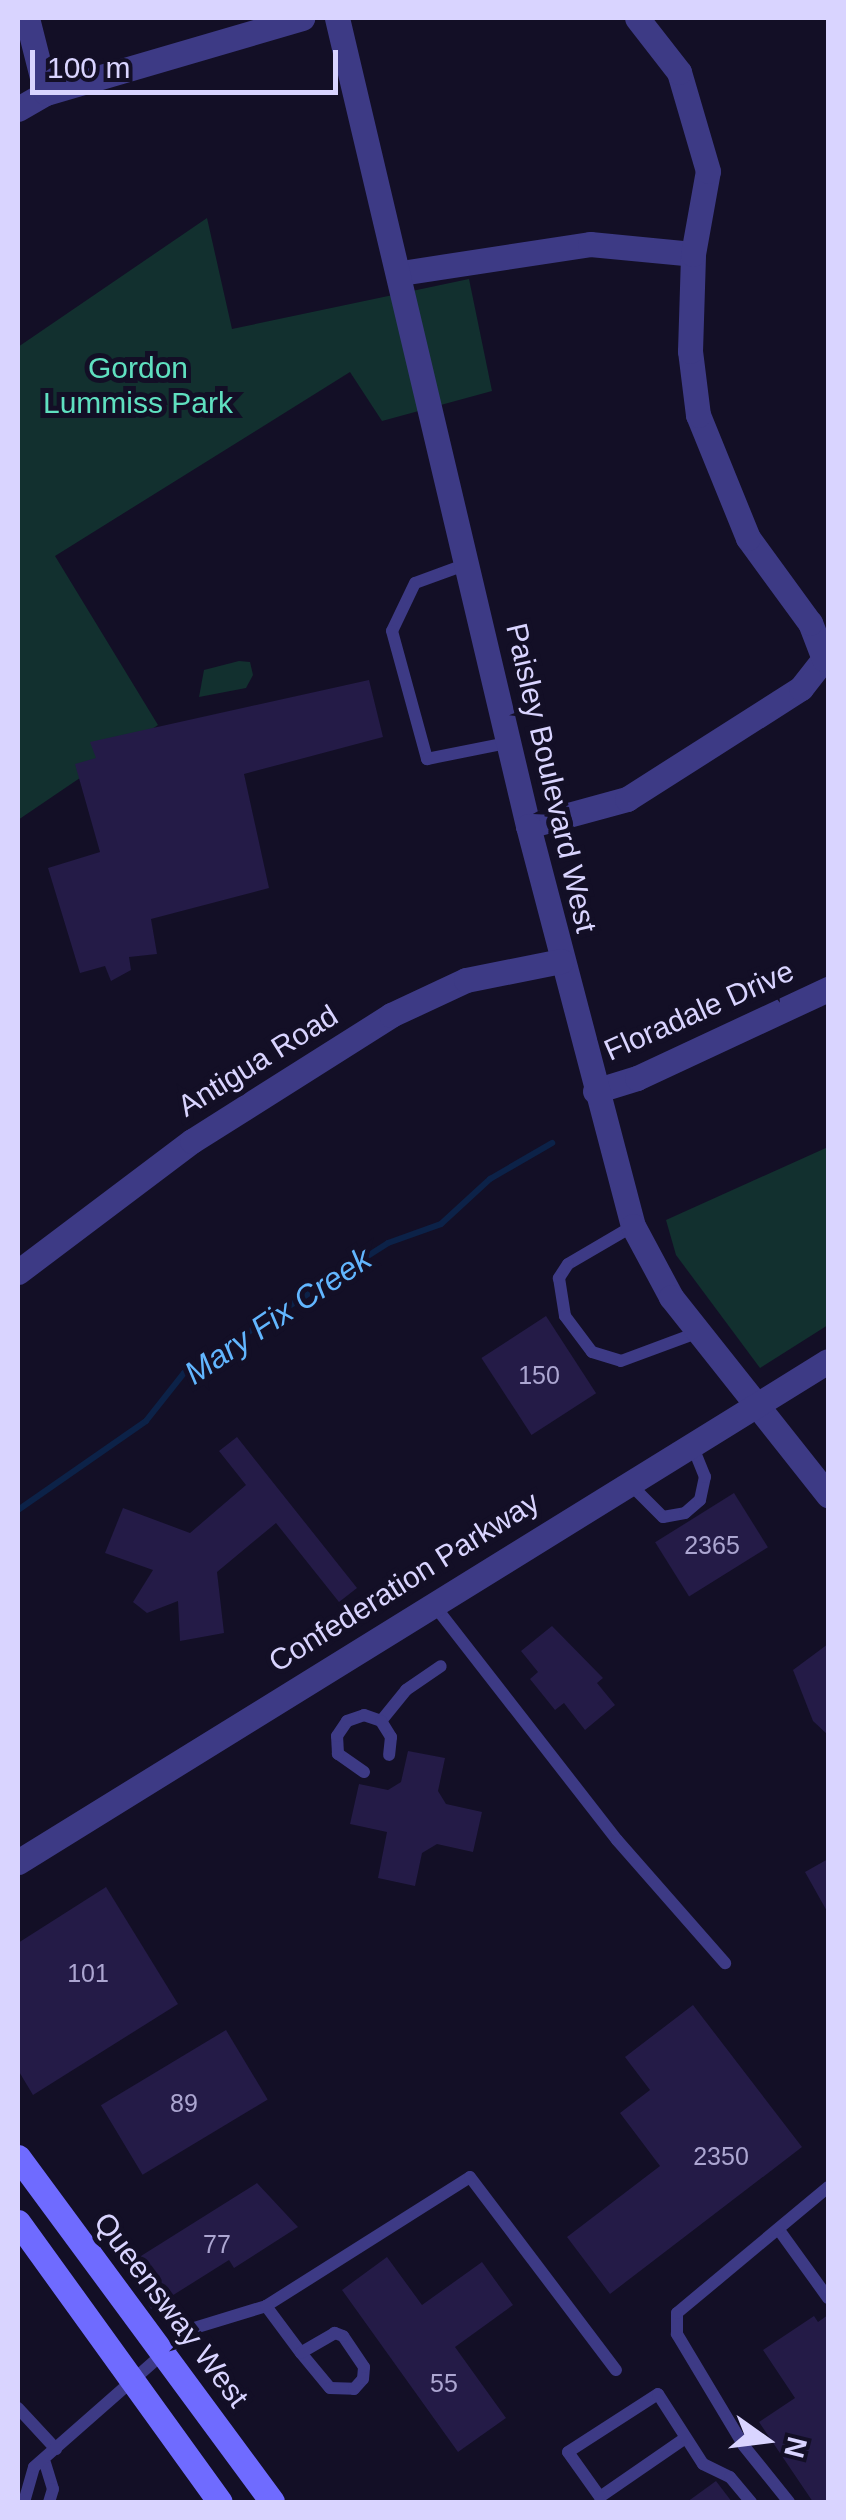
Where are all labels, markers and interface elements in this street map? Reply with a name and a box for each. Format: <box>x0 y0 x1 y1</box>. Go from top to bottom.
scale bar <box>35 30 342 92</box>
text: 100 m <box>47 51 130 84</box>
park label: Gordon Lummiss Park <box>43 350 233 420</box>
street label: Paisley Boulevard West <box>498 620 604 936</box>
street label: Floradale Drive <box>599 953 799 1069</box>
street label: Antigua Road <box>171 998 345 1124</box>
water label: Mary Fix Creek <box>177 1239 379 1393</box>
house number: 150 <box>518 1360 560 1390</box>
street label: Confederation Parkway <box>262 1484 546 1680</box>
house number: 2365 <box>684 1530 740 1560</box>
house number: 101 <box>67 1958 109 1988</box>
house number: 89 <box>170 2088 198 2118</box>
house number: 2350 <box>693 2141 749 2171</box>
street label: Queensway West <box>86 2206 256 2414</box>
house number: 77 <box>203 2229 231 2259</box>
house number: 55 <box>430 2368 458 2398</box>
north arrow <box>716 2390 816 2490</box>
text: N <box>778 2434 813 2461</box>

